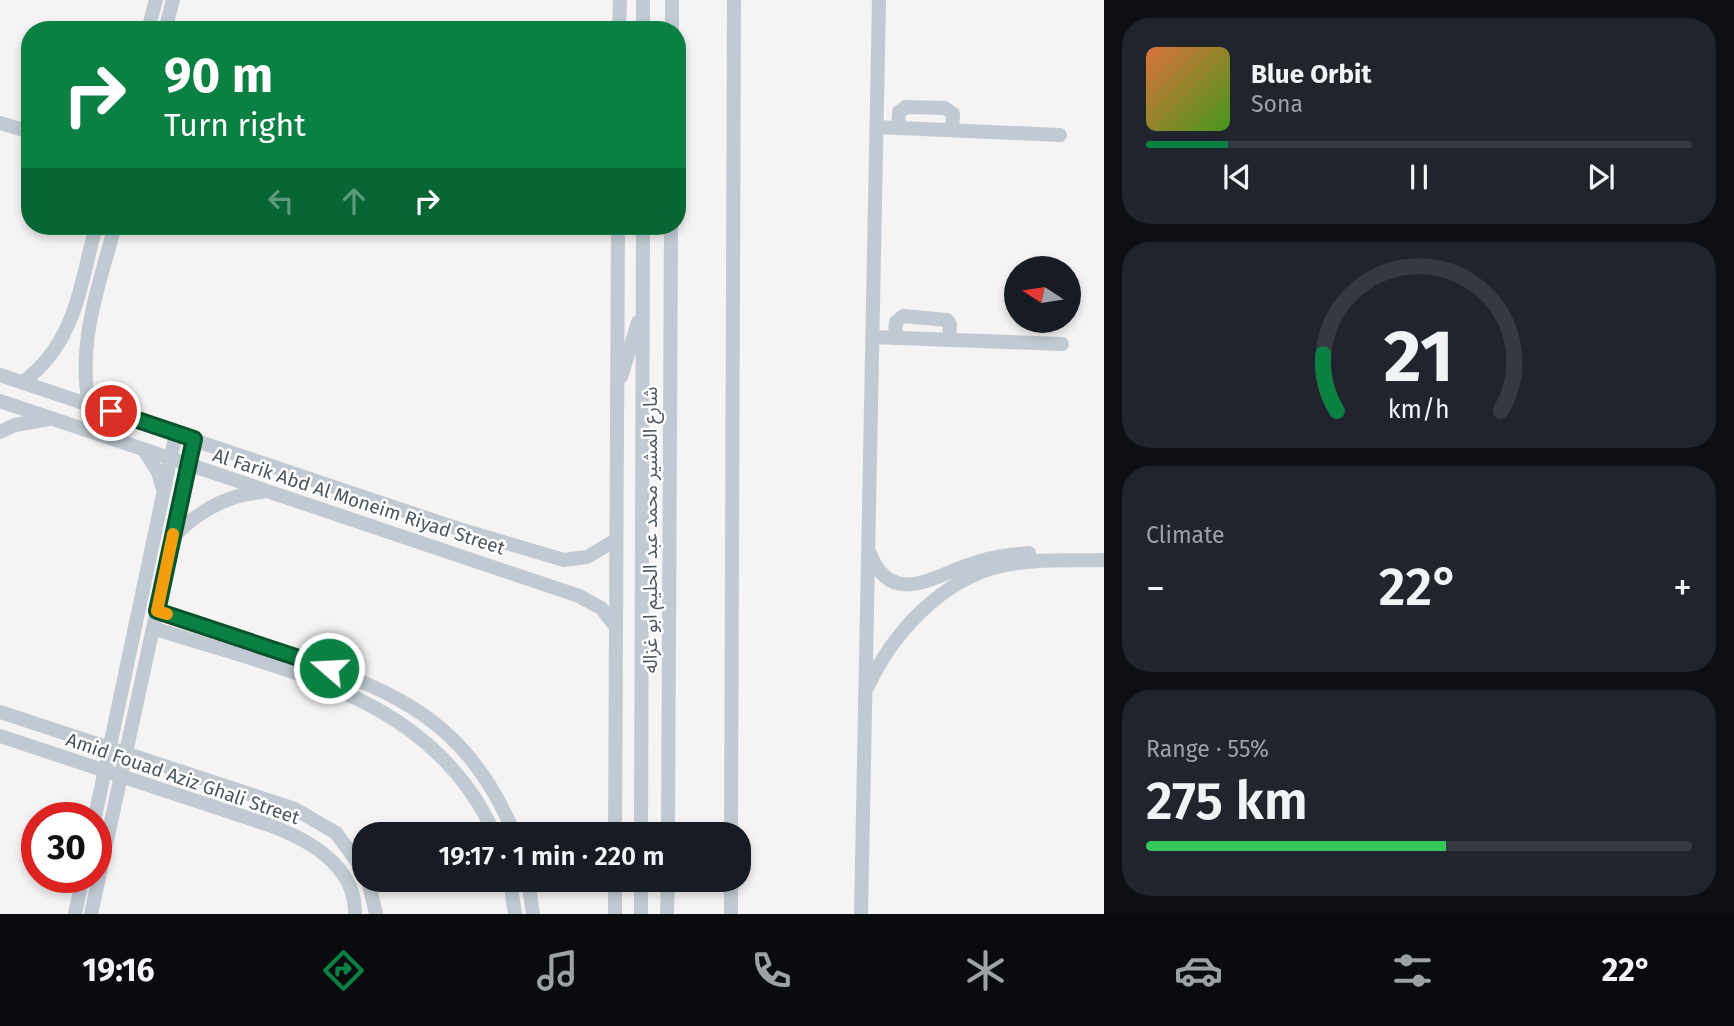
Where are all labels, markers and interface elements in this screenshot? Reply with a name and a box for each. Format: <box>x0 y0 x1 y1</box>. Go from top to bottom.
text: 90 m <box>164 46 273 105</box>
icon: right <box>49 49 140 140</box>
text: Blue Orbit <box>1251 59 1371 90</box>
text: Sona <box>1251 90 1303 118</box>
text: Turn right <box>164 106 306 144</box>
icon: previous <box>1218 158 1256 196</box>
icon: pause <box>1400 158 1438 196</box>
icon: next <box>1582 158 1620 196</box>
icon: left <box>262 182 300 220</box>
icon: ahead <box>335 182 373 220</box>
icon: right <box>408 182 446 220</box>
north arrow <box>1004 256 1082 332</box>
map controls <box>1004 256 1081 333</box>
text: 21 <box>1384 313 1454 400</box>
pin <box>81 381 141 441</box>
street label: شارع المشير محمد عبد الحليم ابو غزاله <box>639 387 665 673</box>
icon: arrive <box>92 392 130 430</box>
text: km/h <box>1388 395 1450 425</box>
street label: Al Farik Abd Al Moneim Riyad Street <box>210 443 508 560</box>
text: Climate <box>1146 521 1225 549</box>
text: 22° <box>1379 556 1459 619</box>
text: − <box>1146 565 1165 611</box>
text: + <box>1673 565 1692 611</box>
position arrow <box>292 631 366 705</box>
street label: Amid Fouad Aziz Ghali Street <box>63 728 303 829</box>
text: Range · 55% <box>1146 735 1269 763</box>
text: 275 km <box>1146 770 1308 833</box>
speed limit sign: 30 <box>21 802 112 893</box>
text: 19:17 · 1 min · 220 m <box>439 841 664 872</box>
icon: directions <box>319 946 368 995</box>
icon: music <box>533 946 582 995</box>
icon: phone <box>747 946 796 995</box>
icon: climate <box>961 946 1010 995</box>
icon: car <box>1174 946 1223 995</box>
icon: filters <box>1388 946 1437 995</box>
text: 19:16 <box>82 951 155 989</box>
text: 22° <box>1602 951 1652 989</box>

